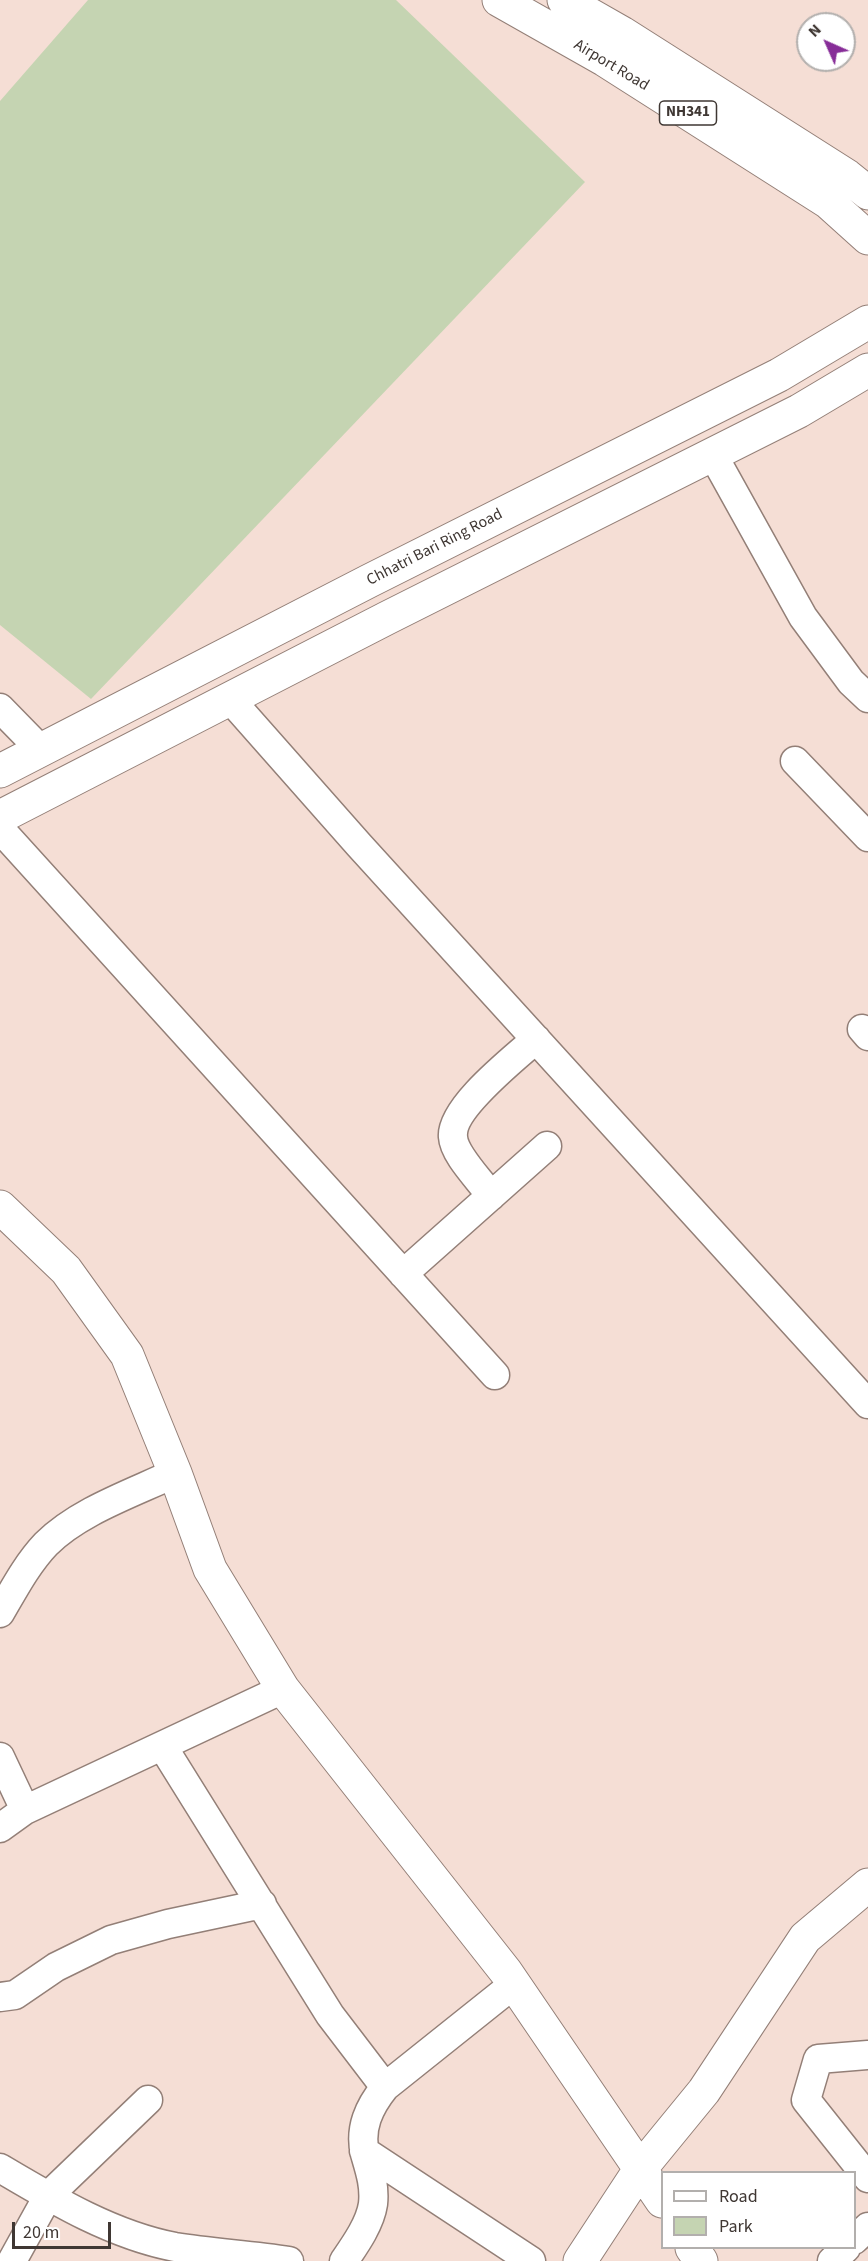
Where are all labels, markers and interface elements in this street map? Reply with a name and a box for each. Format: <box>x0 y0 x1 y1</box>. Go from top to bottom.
north arrow <box>796 12 856 72</box>
text: N <box>803 19 826 42</box>
street label: Airport Road <box>570 36 652 96</box>
road number: NH341 <box>660 101 716 125</box>
street label: Chhatri Bari Ring Road <box>364 505 506 591</box>
legend <box>661 2171 856 2249</box>
text: Road <box>719 2184 758 2209</box>
scale bar <box>15 2210 114 2248</box>
text: Park <box>719 2214 753 2239</box>
text: 20 m <box>23 2220 59 2245</box>

